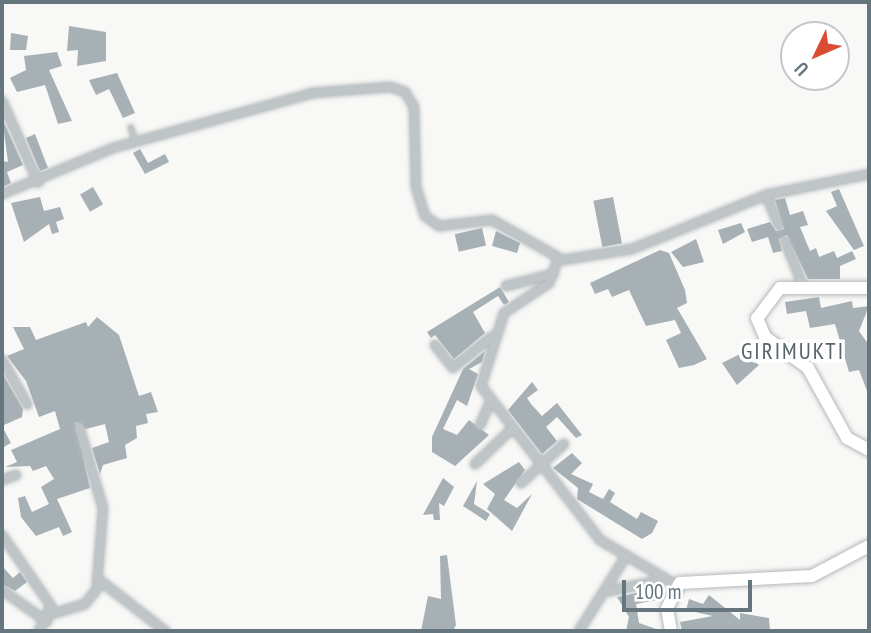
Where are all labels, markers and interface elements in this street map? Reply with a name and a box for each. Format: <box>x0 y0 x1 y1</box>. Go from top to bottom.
north arrow <box>780 21 850 91</box>
text: U <box>789 57 813 81</box>
district label: GIRIMUKTI <box>742 337 844 365</box>
scale bar <box>626 566 756 610</box>
text: 100 m <box>635 578 681 605</box>

